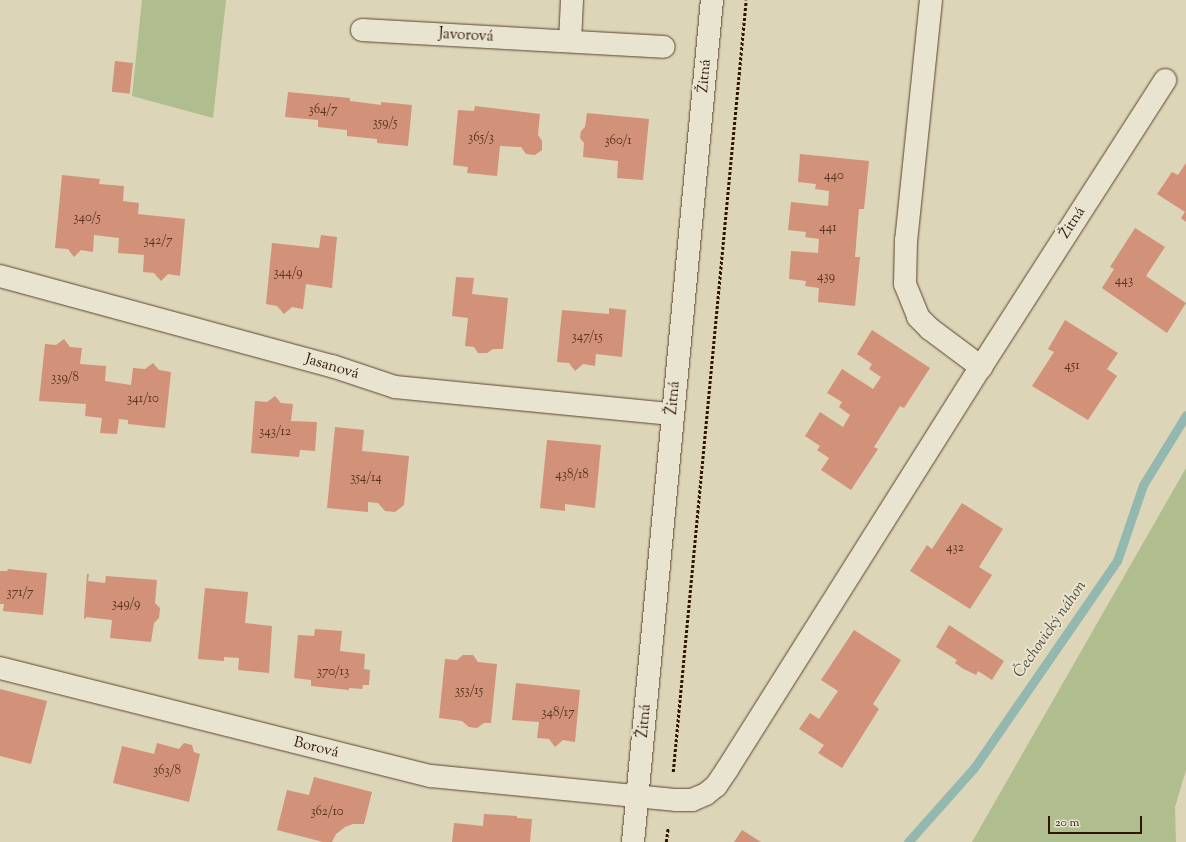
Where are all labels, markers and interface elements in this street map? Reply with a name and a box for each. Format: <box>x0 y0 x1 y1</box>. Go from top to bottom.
street label: Javorová <box>438 26 494 46</box>
street label: Žitná <box>695 59 715 93</box>
house number: 364/7 <box>309 102 337 118</box>
house number: 359/5 <box>373 115 397 131</box>
house number: 365/3 <box>468 130 494 146</box>
house number: 360/1 <box>604 133 632 149</box>
house number: 440 <box>824 168 844 184</box>
street label: Žitná <box>1056 204 1090 242</box>
house number: 340/5 <box>73 210 101 226</box>
house number: 441 <box>819 220 837 236</box>
house number: 342/7 <box>144 233 172 249</box>
house number: 344/9 <box>274 265 302 281</box>
house number: 439 <box>817 269 835 285</box>
house number: 443 <box>1115 273 1133 289</box>
house number: 347/15 <box>571 329 603 345</box>
street label: Jasanová <box>303 350 361 384</box>
house number: 451 <box>1064 358 1080 374</box>
house number: 339/8 <box>51 370 79 386</box>
street label: Žitná <box>664 381 684 415</box>
house number: 341/10 <box>127 391 159 407</box>
house number: 343/12 <box>259 424 291 440</box>
house number: 438/18 <box>555 467 589 483</box>
house number: 354/14 <box>350 470 382 486</box>
house number: 432 <box>946 540 964 556</box>
water label: Čechovický náhon <box>1010 578 1092 682</box>
house number: 371/7 <box>6 585 34 601</box>
house number: 349/9 <box>112 596 140 612</box>
house number: 370/13 <box>317 664 349 680</box>
house number: 353/15 <box>455 683 483 699</box>
street label: Žitná <box>635 704 655 738</box>
house number: 348/17 <box>541 705 575 721</box>
street label: Borová <box>292 734 340 762</box>
house number: 363/8 <box>153 763 181 779</box>
house number: 362/10 <box>310 804 344 820</box>
scale bar <box>1050 808 1144 834</box>
text: 20 m <box>1055 814 1079 832</box>

